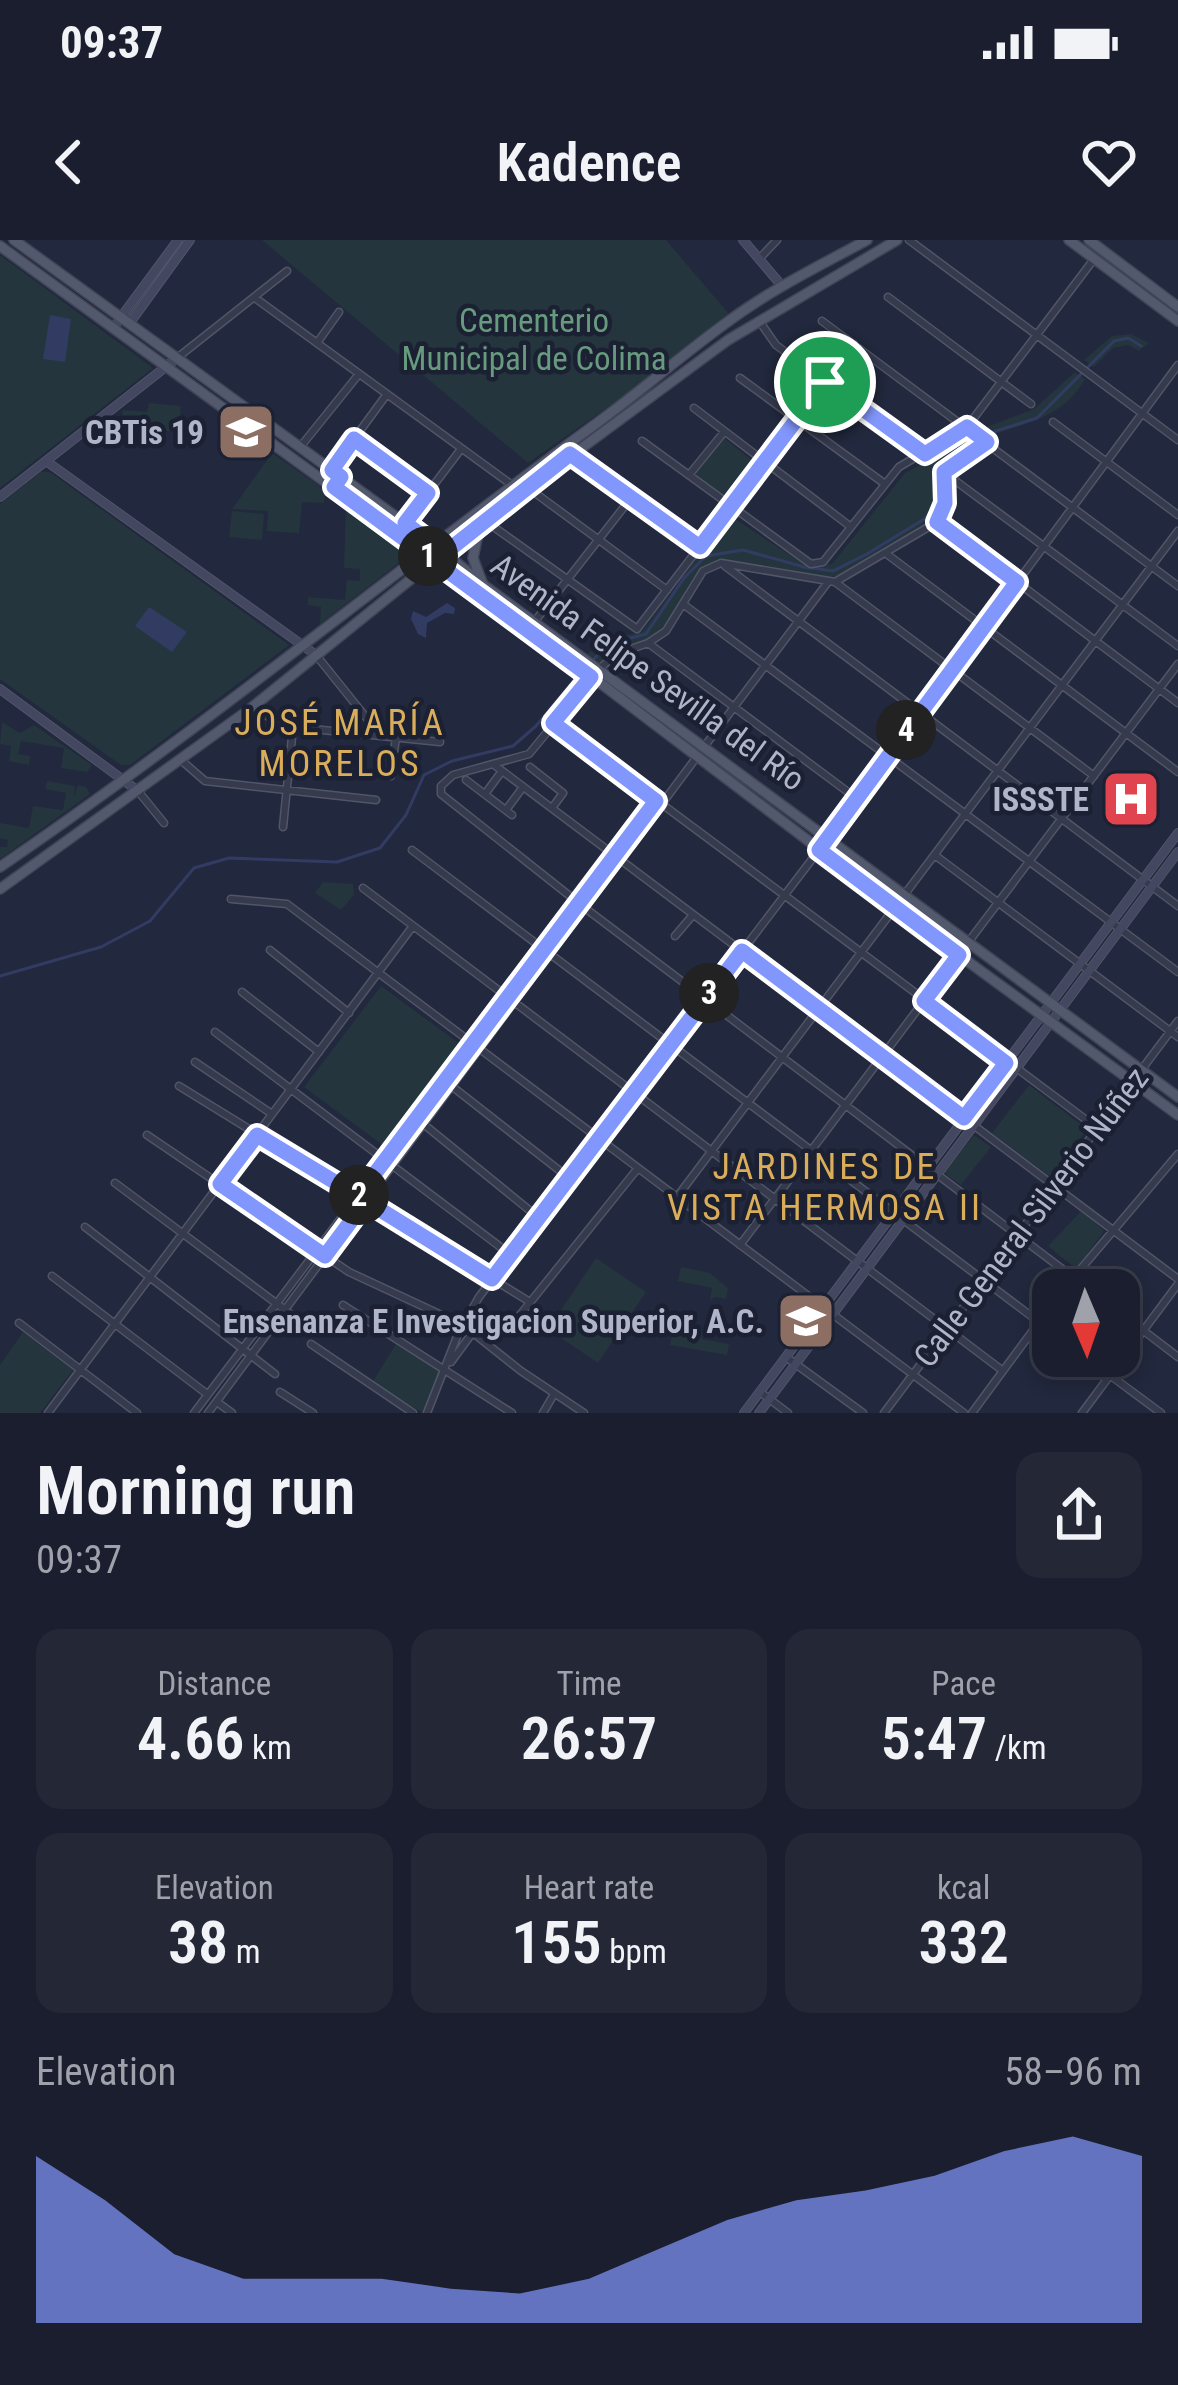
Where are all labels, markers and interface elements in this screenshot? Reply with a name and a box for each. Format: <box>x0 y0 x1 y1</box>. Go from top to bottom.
text: 09:37 <box>60 16 163 69</box>
icon: back <box>36 129 102 195</box>
icon: heart <box>1076 129 1142 195</box>
text: Kadence <box>497 131 681 194</box>
park label: Cementerio Municipal de Colima <box>402 301 666 378</box>
pin <box>774 331 876 433</box>
icon: arrive <box>792 349 858 415</box>
school or university icon: CBTis 19 <box>215 401 277 463</box>
place label: CBTis 19 <box>85 413 204 452</box>
pin: 1 <box>398 526 458 586</box>
text: 1 <box>420 536 436 575</box>
street label: Avenida Felipe Sevilla del Río <box>484 545 812 799</box>
pin: 4 <box>876 700 936 760</box>
district label: JOSÉ MARÍA MORELOS <box>234 701 446 785</box>
text: 4 <box>898 710 914 749</box>
hospital icon: ISSSTE <box>1100 768 1162 830</box>
place label: ISSSTE <box>993 780 1089 819</box>
pin: 3 <box>679 963 739 1023</box>
text: 3 <box>701 973 717 1012</box>
street label: Calle General Silverio Núñez <box>906 1059 1156 1375</box>
district label: JARDINES DE VISTA HERMOSA II <box>667 1146 983 1229</box>
pin: 2 <box>329 1165 389 1225</box>
text: 2 <box>351 1175 367 1214</box>
north arrow <box>1032 1269 1140 1377</box>
map controls <box>1032 1269 1140 1377</box>
school or university icon: Ensenanza E Investigacion Superior, A.C. <box>775 1290 837 1352</box>
place label: Ensenanza E Investigacion Superior, A.C. <box>223 1302 764 1341</box>
button: share <box>1016 1452 1142 1578</box>
text: Morning run <box>36 1453 356 1530</box>
text: 09:37 <box>36 1537 122 1583</box>
text: Distance <box>157 1664 271 1703</box>
text: Time <box>556 1664 622 1703</box>
text: Pace <box>931 1664 996 1703</box>
text: 4.66 <box>137 1703 244 1774</box>
text: 26:57 <box>521 1703 657 1774</box>
text: 5:47 <box>881 1703 987 1774</box>
text: km <box>244 1728 292 1767</box>
text: /km <box>987 1728 1047 1767</box>
text: Elevation <box>155 1868 274 1907</box>
text: Heart rate <box>524 1868 654 1907</box>
text: kcal <box>937 1868 990 1907</box>
text: 38 <box>168 1907 228 1978</box>
text: 155 <box>511 1907 602 1978</box>
text: 332 <box>918 1907 1009 1978</box>
text: m <box>228 1932 261 1971</box>
text: bpm <box>602 1932 667 1971</box>
text: Elevation <box>36 2049 176 2095</box>
text: 58–96 m <box>1004 2049 1142 2095</box>

